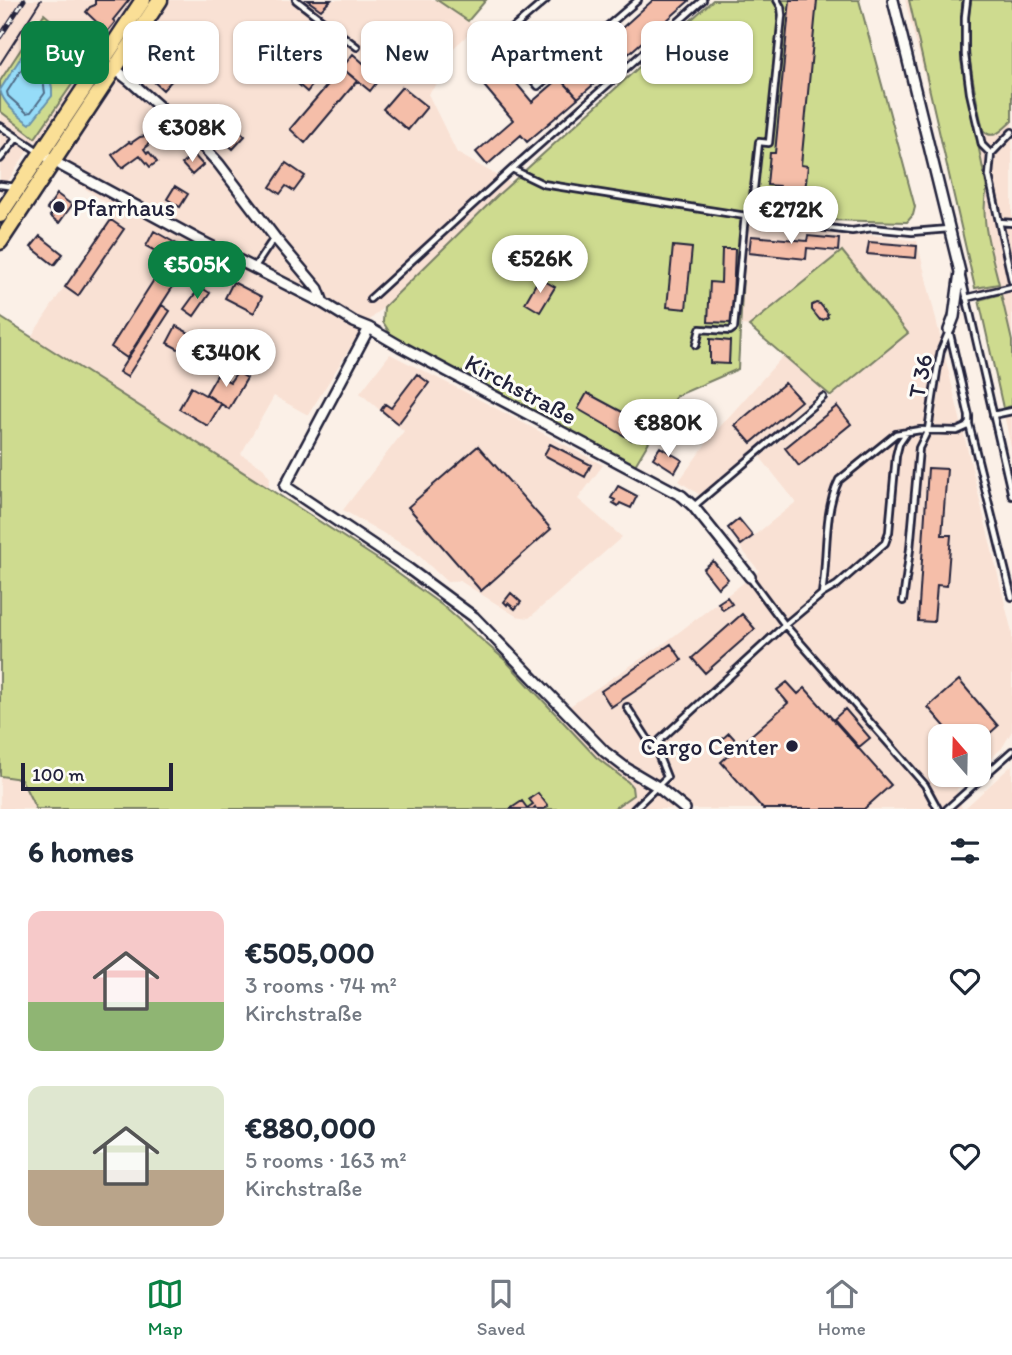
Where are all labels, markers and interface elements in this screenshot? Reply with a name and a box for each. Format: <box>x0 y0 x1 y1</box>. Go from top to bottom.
chip: Buy <box>21 21 109 84</box>
chip: Rent <box>123 21 219 84</box>
chip: Filters <box>233 21 347 84</box>
chip: New <box>361 21 453 84</box>
chip: Apartment <box>467 21 627 84</box>
chip: House <box>641 21 753 84</box>
pin: €308K <box>143 104 241 164</box>
text: €308K <box>158 113 226 141</box>
pin: €272K <box>742 187 840 246</box>
place label: Pfarrhaus <box>73 193 175 222</box>
text: €272K <box>759 195 823 223</box>
marker: Pfarrhaus <box>51 199 67 215</box>
pin: €526K <box>491 236 589 295</box>
pin: €505K <box>148 242 246 301</box>
text: €526K <box>508 244 572 272</box>
text: €505K <box>164 250 230 278</box>
pin: €340K <box>177 330 275 389</box>
text: €340K <box>192 338 260 366</box>
street label: Kirchstraße <box>460 347 582 431</box>
street label: T 36 <box>902 351 938 401</box>
pin: €880K <box>619 400 717 459</box>
text: €880K <box>634 408 702 436</box>
north arrow <box>928 724 990 788</box>
map controls <box>928 724 991 787</box>
place label: Cargo Center <box>641 732 778 761</box>
marker: Cargo Center <box>784 738 800 754</box>
scale bar <box>21 760 173 792</box>
text: 100 m <box>32 763 84 786</box>
icon: filters <box>946 832 984 870</box>
text: 6 homes <box>28 833 134 870</box>
text: €505,000 <box>245 934 375 971</box>
icon: home <box>84 939 168 1023</box>
icon: heart <box>946 962 984 1000</box>
text: 3 rooms · 74 m² <box>245 971 397 999</box>
text: Kirchstraße <box>245 999 362 1027</box>
text: €880,000 <box>245 1109 376 1146</box>
icon: home <box>84 1114 168 1198</box>
icon: heart <box>946 1137 984 1175</box>
text: 5 rooms · 163 m² <box>245 1146 407 1174</box>
text: Kirchstraße <box>245 1174 362 1202</box>
tab: Map <box>146 1275 184 1340</box>
tab: Saved <box>477 1275 525 1340</box>
tab: Home <box>818 1275 866 1340</box>

